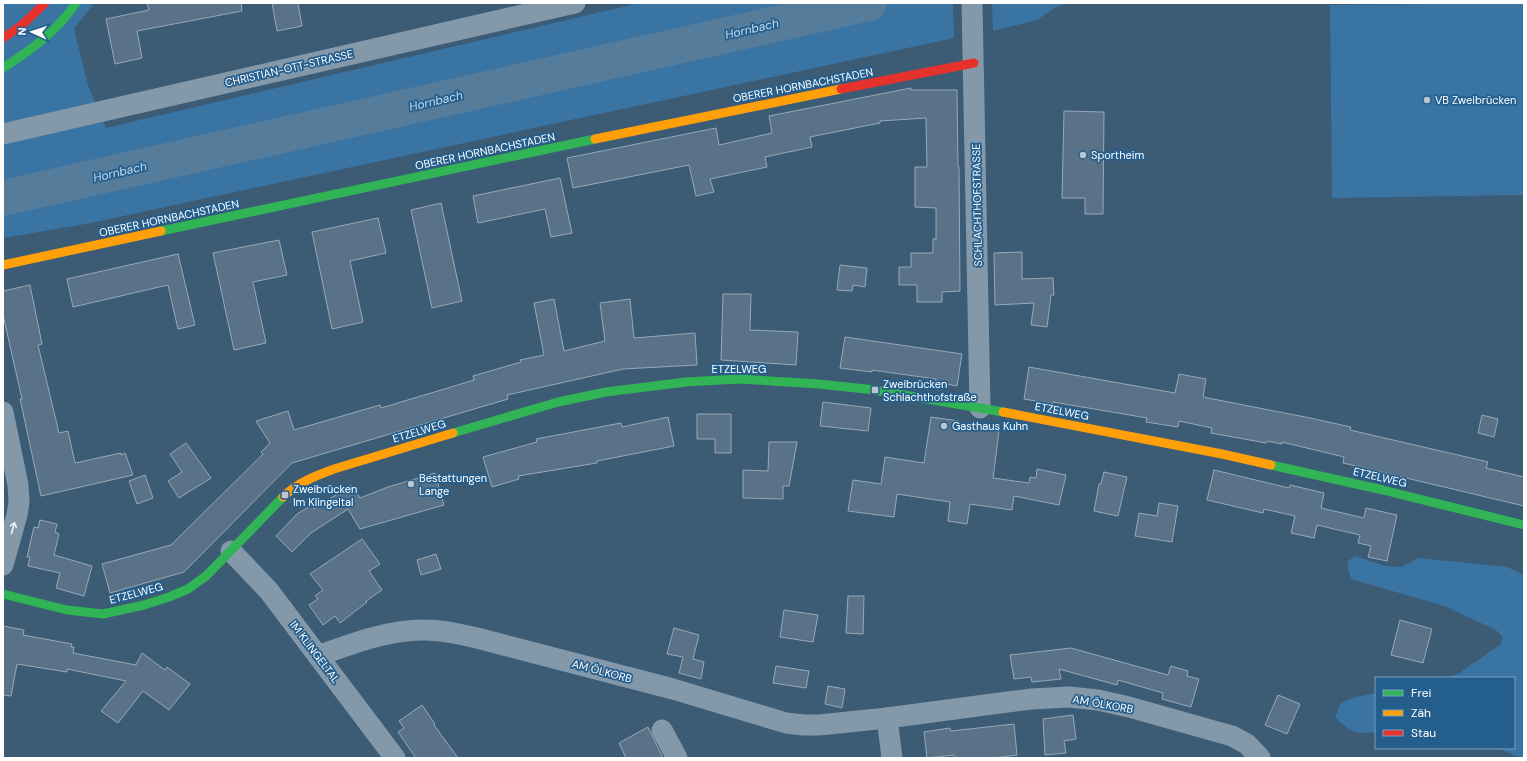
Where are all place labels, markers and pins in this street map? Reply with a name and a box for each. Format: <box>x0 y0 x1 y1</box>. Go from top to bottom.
place label: VB Zweibrücken <box>1435 93 1516 107</box>
marker: VB Zweibrücken <box>1422 95 1432 105</box>
place label: Sportheim <box>1091 148 1144 162</box>
marker: Sportheim <box>1078 150 1088 160</box>
place label: Zweibrücken Schlachthofstraße <box>883 377 977 404</box>
marker: Zweibrücken Schlachthofstraße <box>870 385 880 395</box>
place label: Gasthaus Kuhn <box>952 419 1028 433</box>
marker: Gasthaus Kuhn <box>939 421 949 431</box>
place label: Bestattungen Lange <box>419 471 487 498</box>
marker: Bestattungen Lange <box>406 479 416 489</box>
place label: Zweibrücken Im Klingeltal <box>293 482 357 509</box>
marker: Zweibrücken Im Klingeltal <box>280 490 290 500</box>

